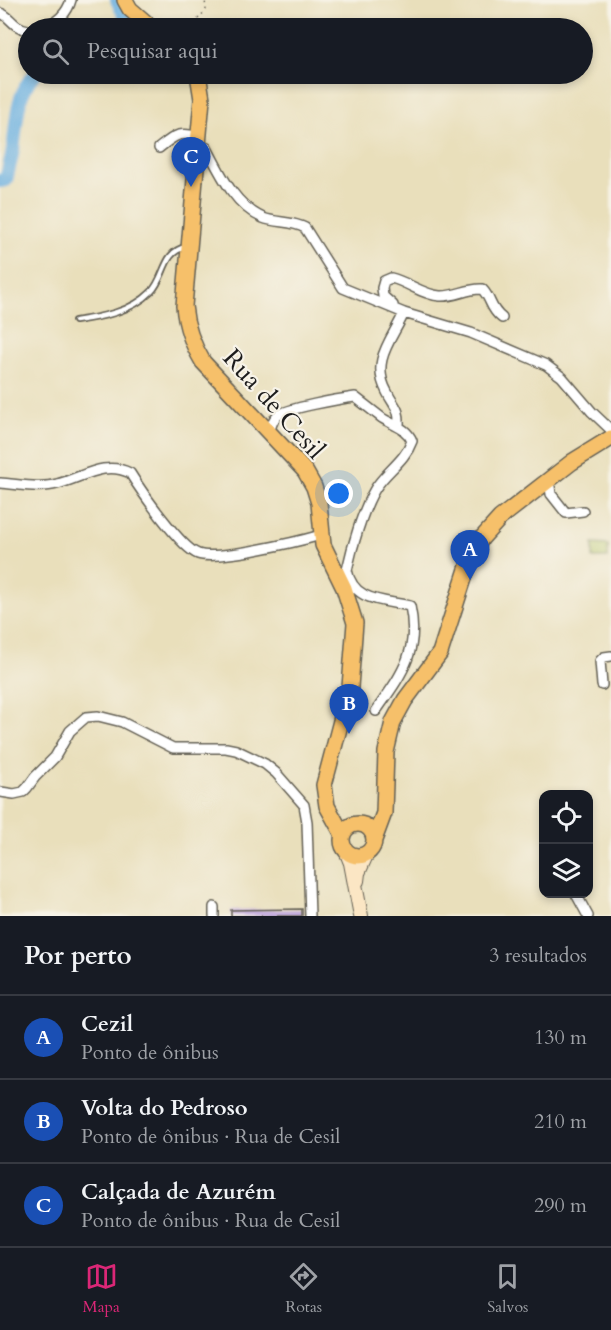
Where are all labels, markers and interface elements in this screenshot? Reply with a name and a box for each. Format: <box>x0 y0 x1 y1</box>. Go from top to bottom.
search box <box>18 18 593 84</box>
icon: search <box>39 35 72 68</box>
text: Pesquisar aqui <box>87 36 218 66</box>
pin: C <box>172 138 210 187</box>
street label: Rua de Cesil <box>215 341 333 467</box>
your location <box>324 479 353 508</box>
pin: A <box>450 530 490 580</box>
pin: B <box>330 684 368 734</box>
map controls <box>539 790 593 898</box>
button: locate <box>539 790 593 844</box>
button: layers <box>539 844 593 898</box>
text: Por perto <box>24 938 132 973</box>
text: 3 resultados <box>489 942 587 969</box>
text: Cezil <box>81 1009 133 1039</box>
text: A <box>36 1024 51 1051</box>
text: 130 m <box>534 1024 587 1051</box>
text: Ponto de ônibus <box>81 1039 219 1066</box>
text: Volta do Pedroso <box>81 1093 248 1123</box>
text: B <box>36 1108 51 1135</box>
text: 210 m <box>534 1108 587 1135</box>
text: Ponto de ônibus · Rua de Cesil <box>81 1123 340 1150</box>
text: Calçada de Azurém <box>81 1177 276 1207</box>
text: C <box>36 1192 51 1219</box>
text: 290 m <box>534 1192 587 1219</box>
text: Ponto de ônibus · Rua de Cesil <box>81 1207 340 1234</box>
tab: Mapa <box>83 1260 120 1318</box>
tab: Rotas <box>285 1260 322 1318</box>
tab: Salvos <box>487 1260 528 1318</box>

